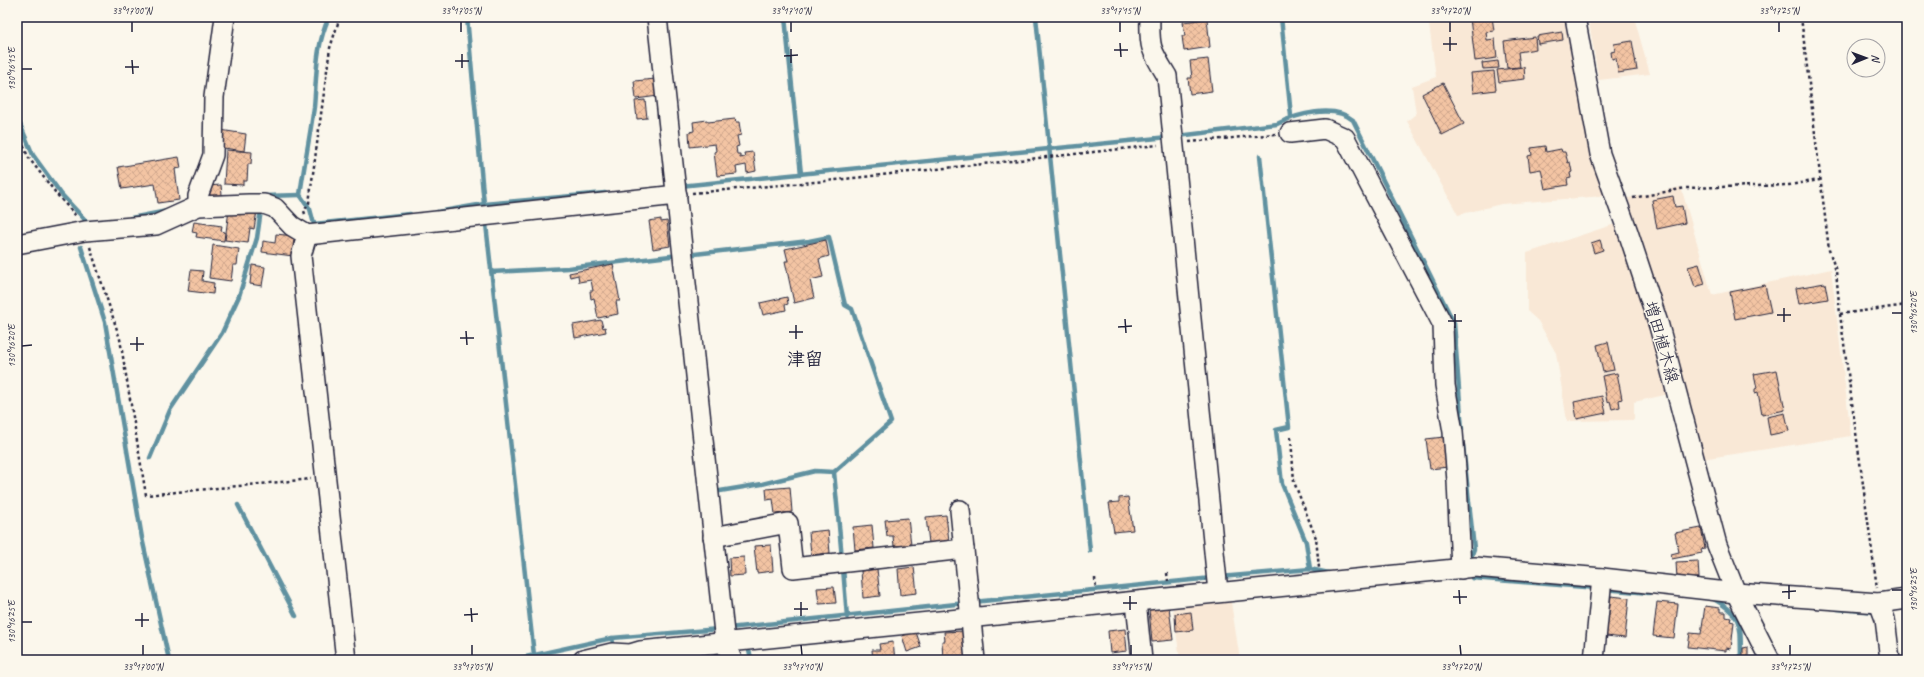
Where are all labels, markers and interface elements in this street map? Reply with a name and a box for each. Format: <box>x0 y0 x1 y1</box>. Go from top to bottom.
text: 33°17'00"N <box>112 4 154 17</box>
text: 33°17'05"N <box>441 4 483 17</box>
text: 33°17'10"N <box>771 4 813 17</box>
text: 33°17'15"N <box>1100 4 1142 17</box>
text: 33°17'20"N <box>1430 4 1472 17</box>
text: 33°17'25"N <box>1759 4 1801 17</box>
north arrow <box>1846 38 1886 78</box>
text: 130°16'15"E <box>5 46 18 91</box>
text: N <box>1869 54 1883 64</box>
text: 130°16'20"E <box>1907 290 1920 335</box>
street label: 増田植木線 <box>1640 298 1683 386</box>
text: 130°16'20"E <box>5 323 18 368</box>
district label: 津留 <box>787 348 823 370</box>
text: 130°16'25"E <box>1907 567 1920 612</box>
text: 130°16'25"E <box>5 599 18 644</box>
text: 33°17'00"N <box>123 660 165 673</box>
text: 33°17'05"N <box>452 660 494 673</box>
text: 33°17'10"N <box>782 660 824 673</box>
text: 33°17'15"N <box>1111 660 1153 673</box>
text: 33°17'20"N <box>1441 660 1483 673</box>
text: 33°17'25"N <box>1770 660 1812 673</box>

